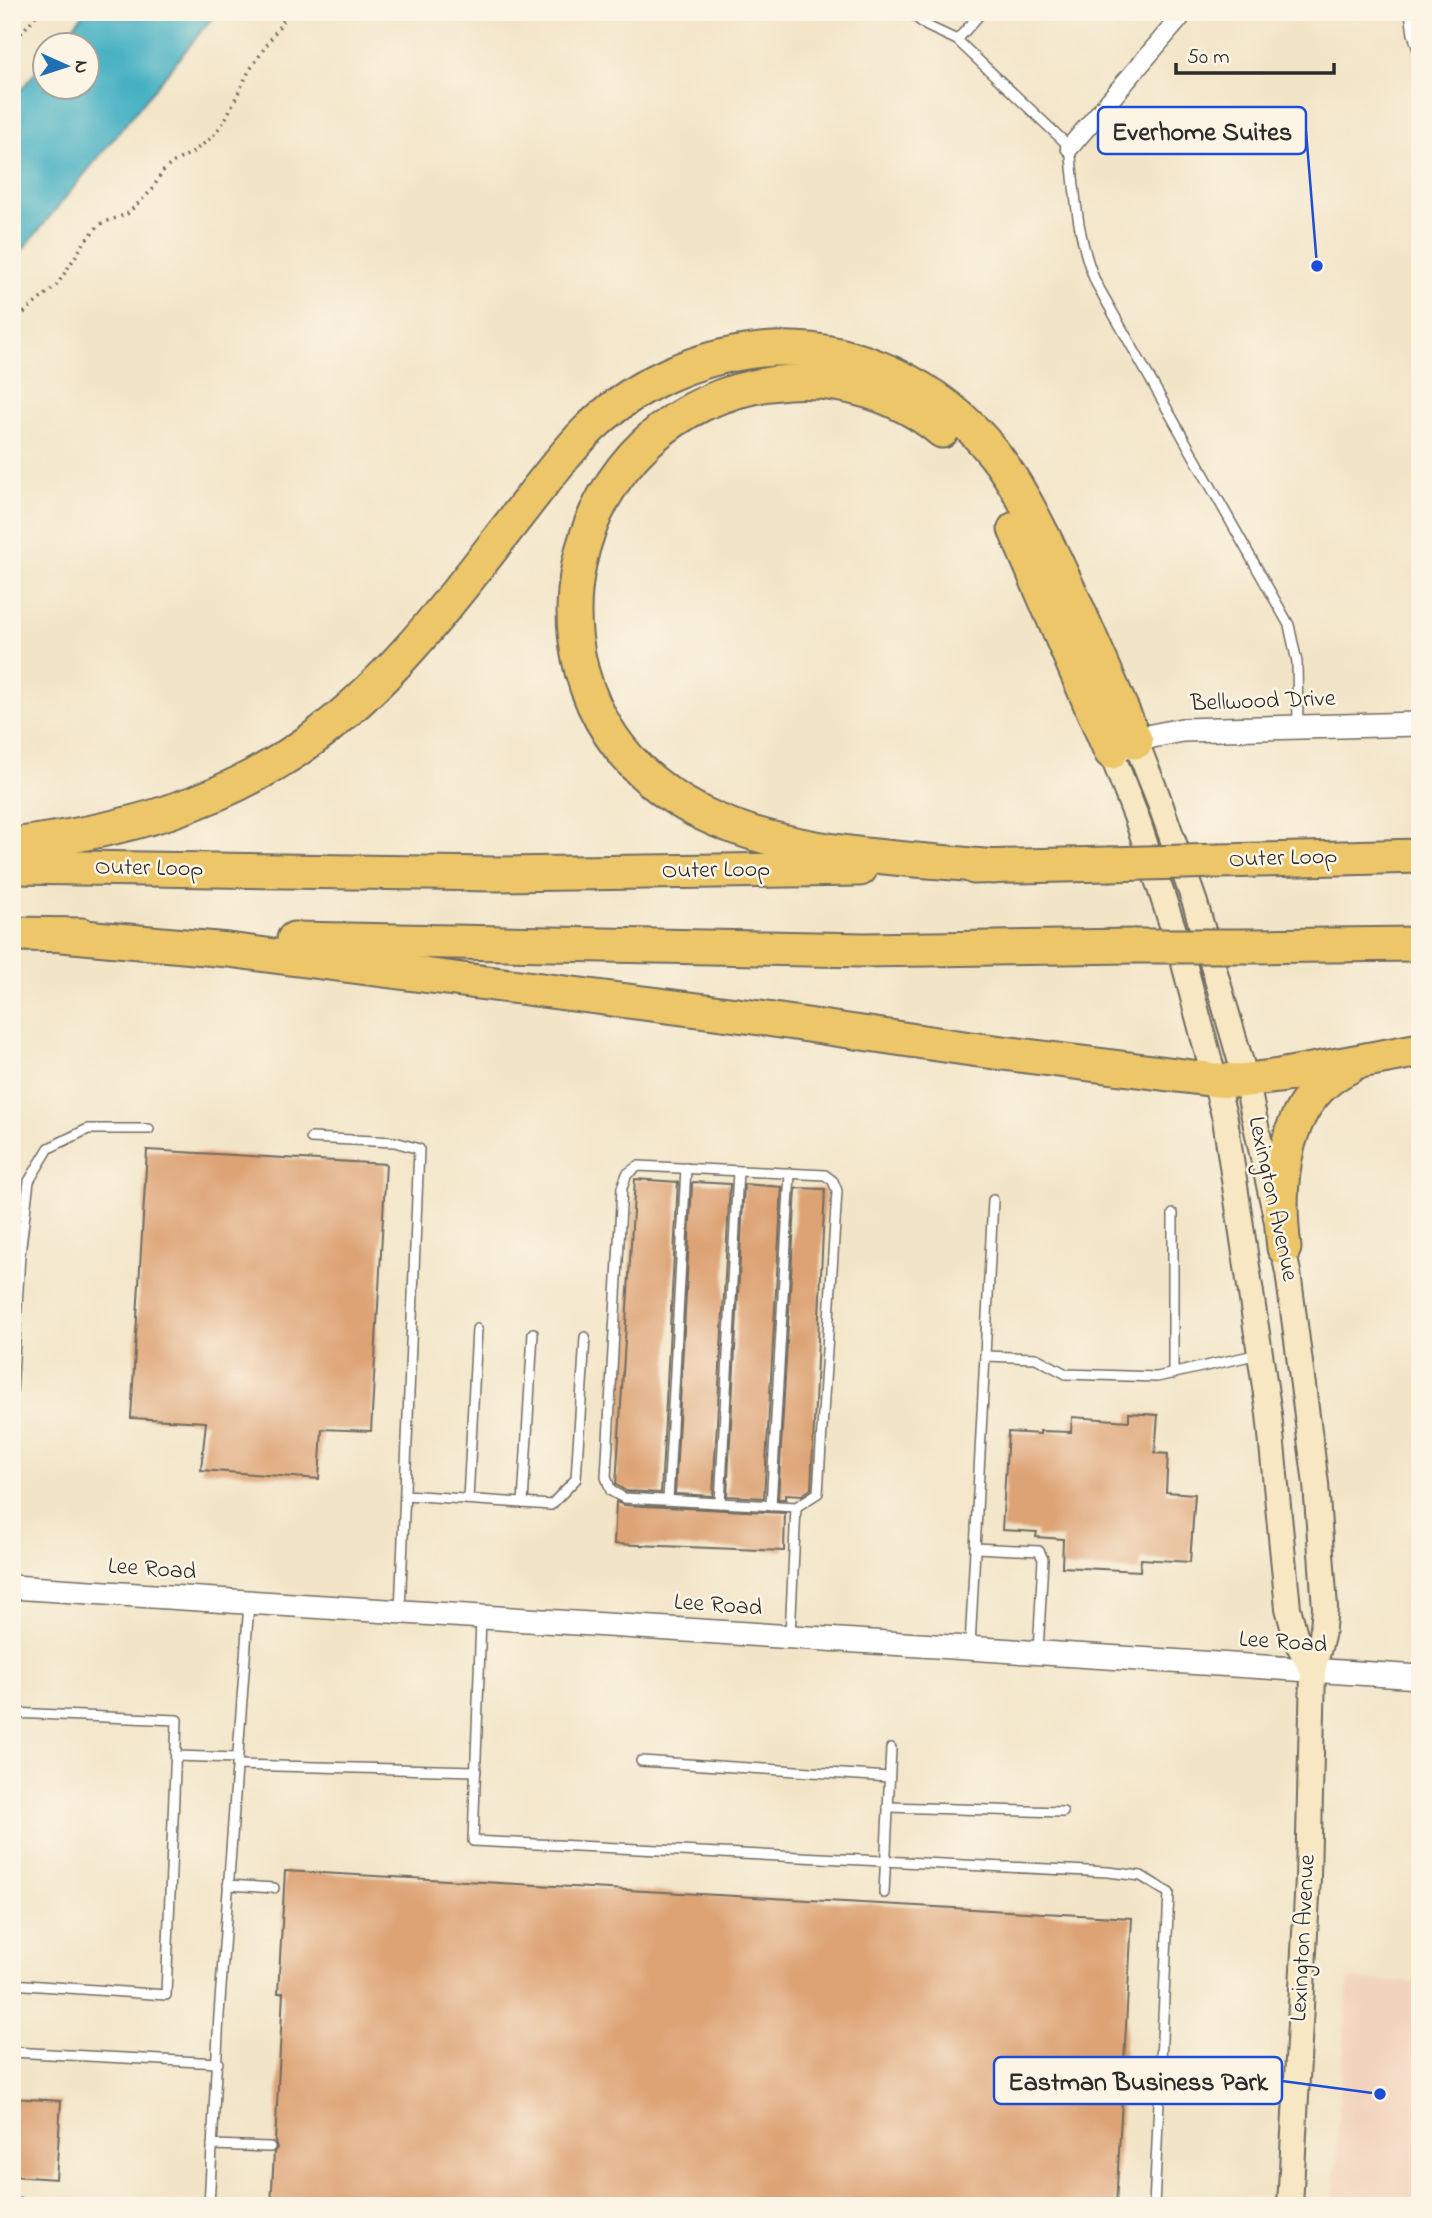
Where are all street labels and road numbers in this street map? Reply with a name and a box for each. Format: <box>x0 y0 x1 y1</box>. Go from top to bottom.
street label: Bellwood Drive <box>1189 682 1336 722</box>
street label: Outer Loop <box>1228 840 1338 878</box>
street label: Outer Loop <box>94 851 204 887</box>
street label: Outer Loop <box>661 853 771 889</box>
street label: Lexington Avenue <box>1237 1113 1307 1285</box>
street label: Lee Road <box>107 1549 198 1591</box>
street label: Lee Road <box>673 1585 764 1627</box>
street label: Lee Road <box>1238 1622 1329 1664</box>
street label: Lexington Avenue <box>1282 1853 1326 2023</box>

